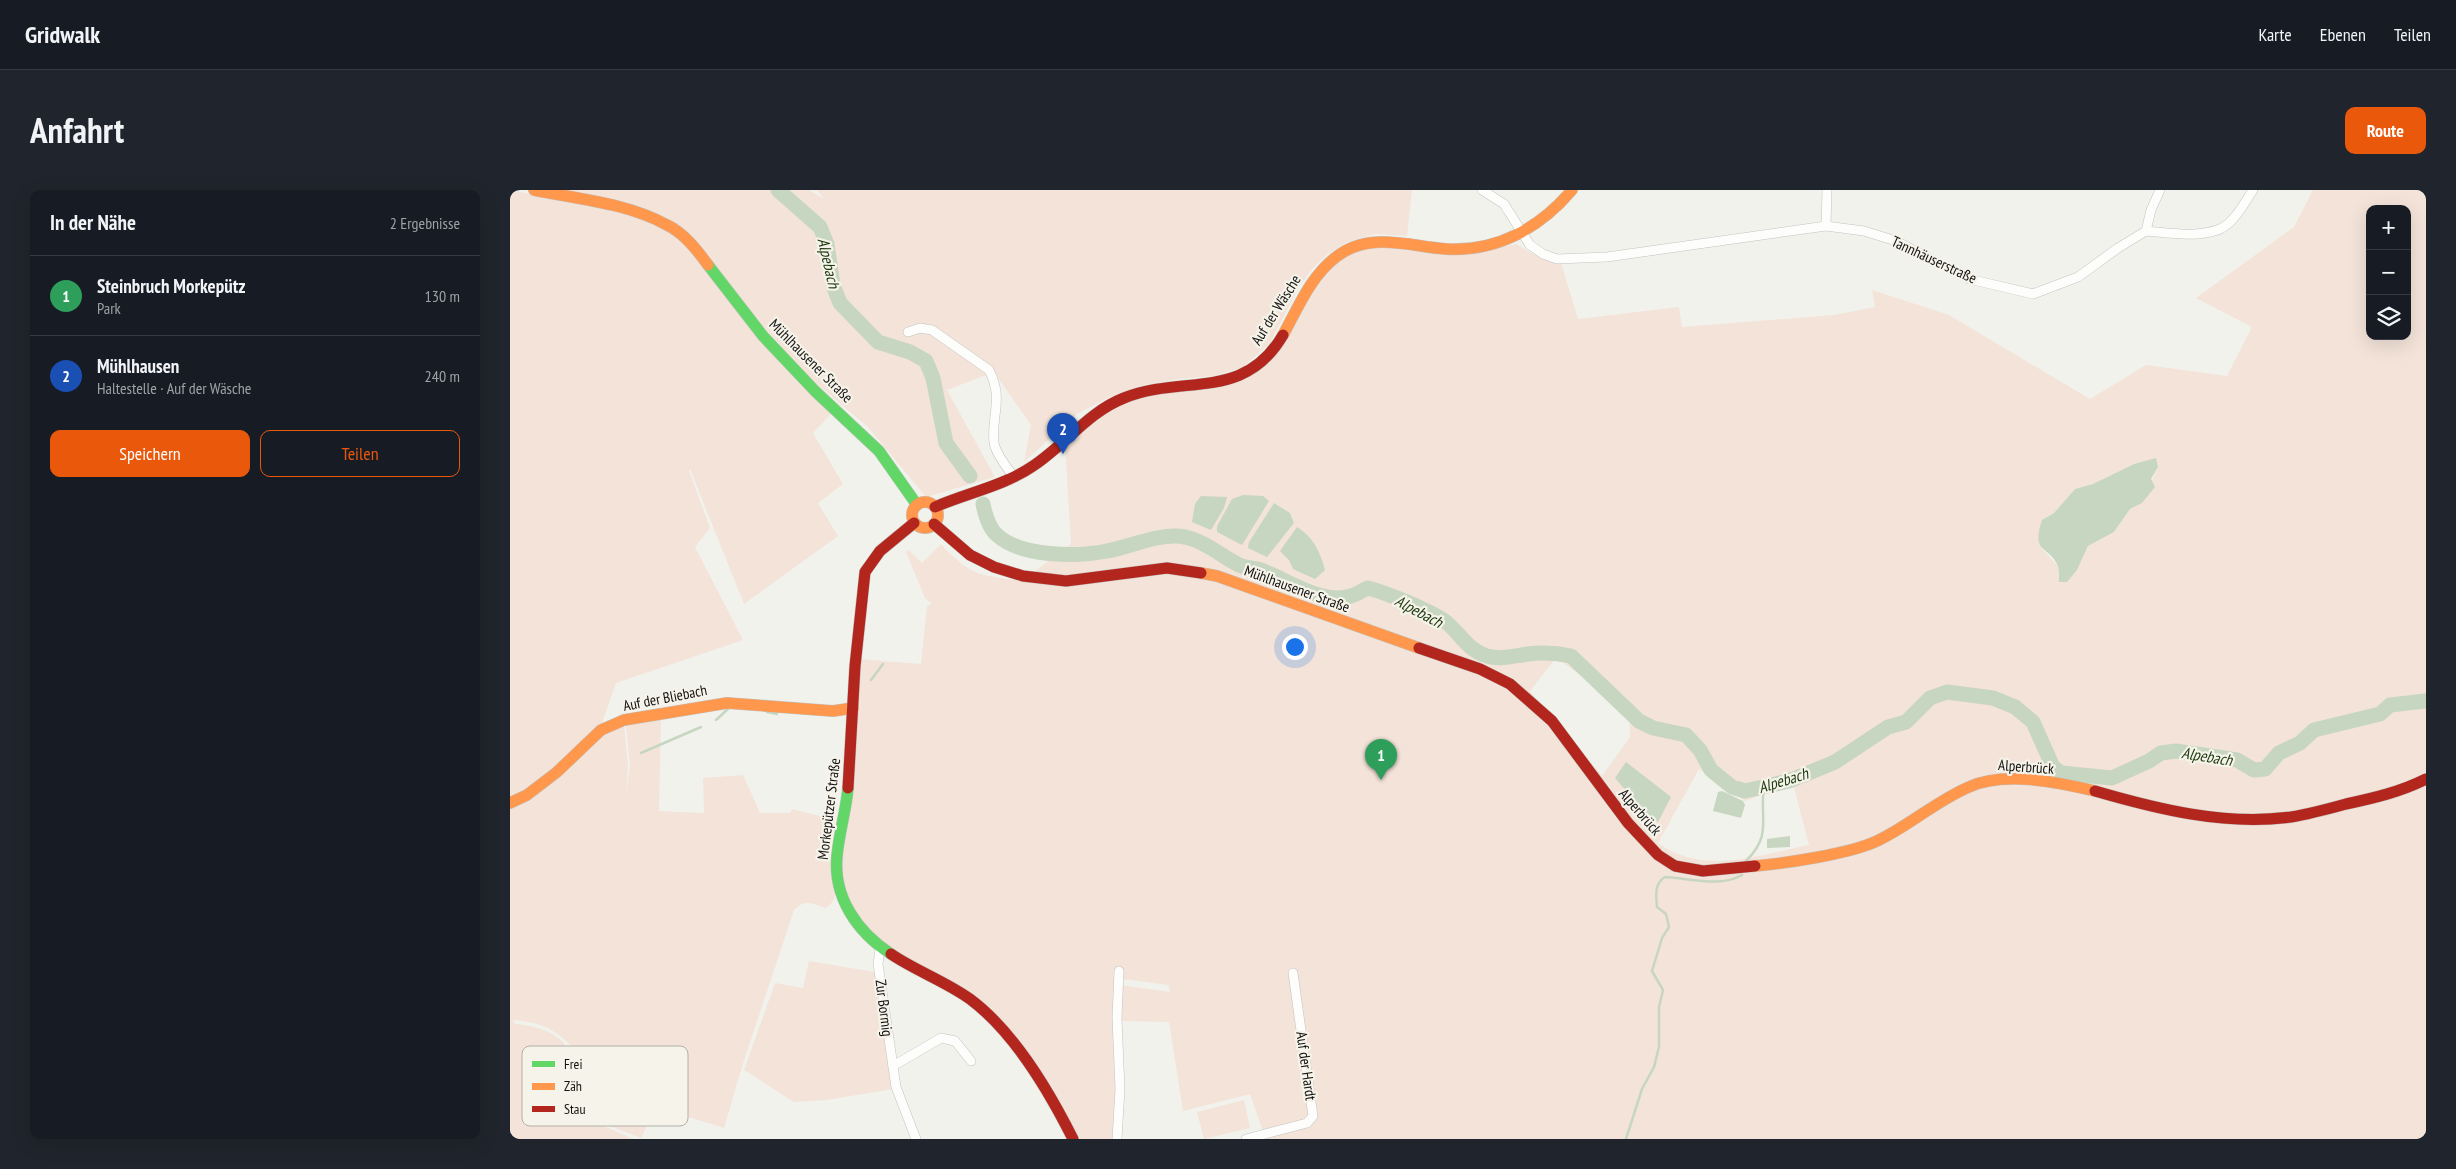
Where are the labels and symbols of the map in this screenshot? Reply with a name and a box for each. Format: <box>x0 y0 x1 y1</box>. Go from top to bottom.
street label: Tannhäuserstraße <box>1889 232 1980 288</box>
water label: Alpebach <box>814 236 845 291</box>
street label: Auf der Wäsche <box>1247 271 1305 348</box>
street label: Mühlhausener Straße <box>765 315 857 407</box>
pin: 2 <box>1047 413 1079 454</box>
street label: Mühlhausener Straße <box>1242 561 1352 616</box>
water label: Alpebach <box>1392 590 1447 632</box>
your location <box>1282 634 1308 660</box>
street label: Auf der Bliebach <box>621 680 708 715</box>
pin: 1 <box>1365 739 1397 780</box>
water label: Alpebach <box>2180 742 2235 770</box>
street label: Alperbrück <box>1998 755 2055 778</box>
street label: Morkepützer Straße <box>813 757 844 861</box>
water label: Alpebach <box>1756 763 1811 797</box>
street label: Alperbrück <box>1615 784 1666 839</box>
street label: Zur Bormig <box>872 978 897 1038</box>
street label: Auf der Hardt <box>1292 1030 1321 1102</box>
legend <box>522 1046 688 1126</box>
text: Frei <box>564 1055 582 1073</box>
text: Zäh <box>564 1077 582 1095</box>
text: Stau <box>564 1100 586 1118</box>

